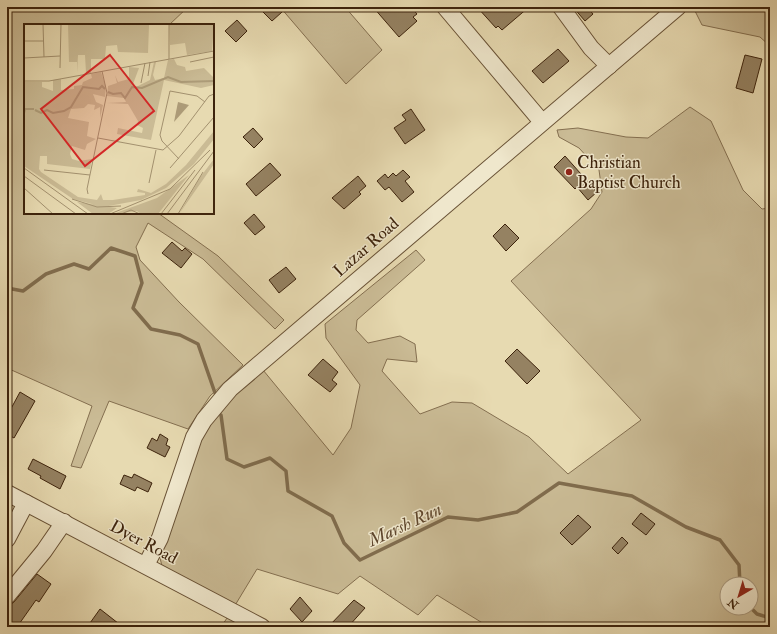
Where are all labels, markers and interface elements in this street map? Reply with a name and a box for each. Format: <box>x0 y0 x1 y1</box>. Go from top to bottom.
inset map <box>24 24 214 214</box>
place label: Christian Baptist Church <box>577 152 681 194</box>
marker: Christian Baptist Church <box>564 167 574 177</box>
street label: Lazar Road <box>329 212 404 281</box>
water label: Marsh Run <box>364 498 446 553</box>
street label: Dyer Road <box>106 515 182 570</box>
north arrow <box>719 576 759 616</box>
text: N <box>724 595 742 612</box>

